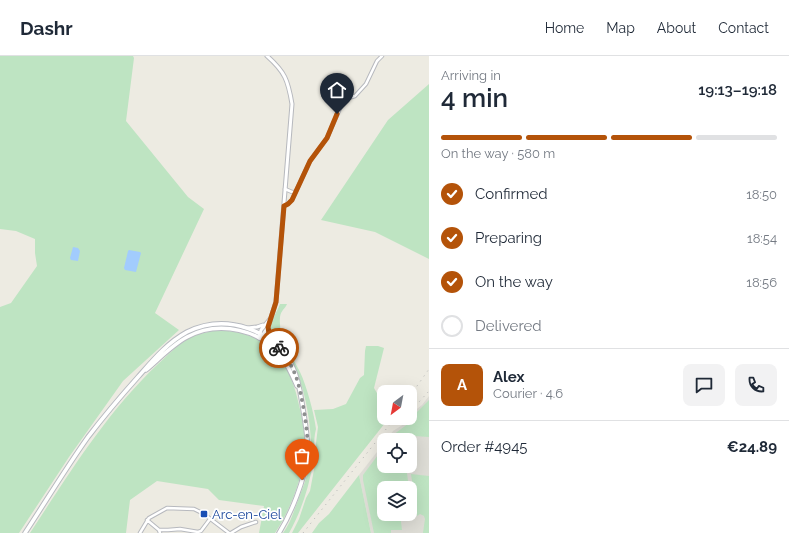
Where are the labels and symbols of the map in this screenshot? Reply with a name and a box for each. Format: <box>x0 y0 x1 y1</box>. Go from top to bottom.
pin <box>320 73 354 114</box>
courier <box>259 328 299 368</box>
north arrow <box>377 385 417 425</box>
pin <box>285 439 319 480</box>
place label: Arc-en-Ciel <box>212 507 282 522</box>
marker: Arc-en-Ciel <box>199 509 209 519</box>

